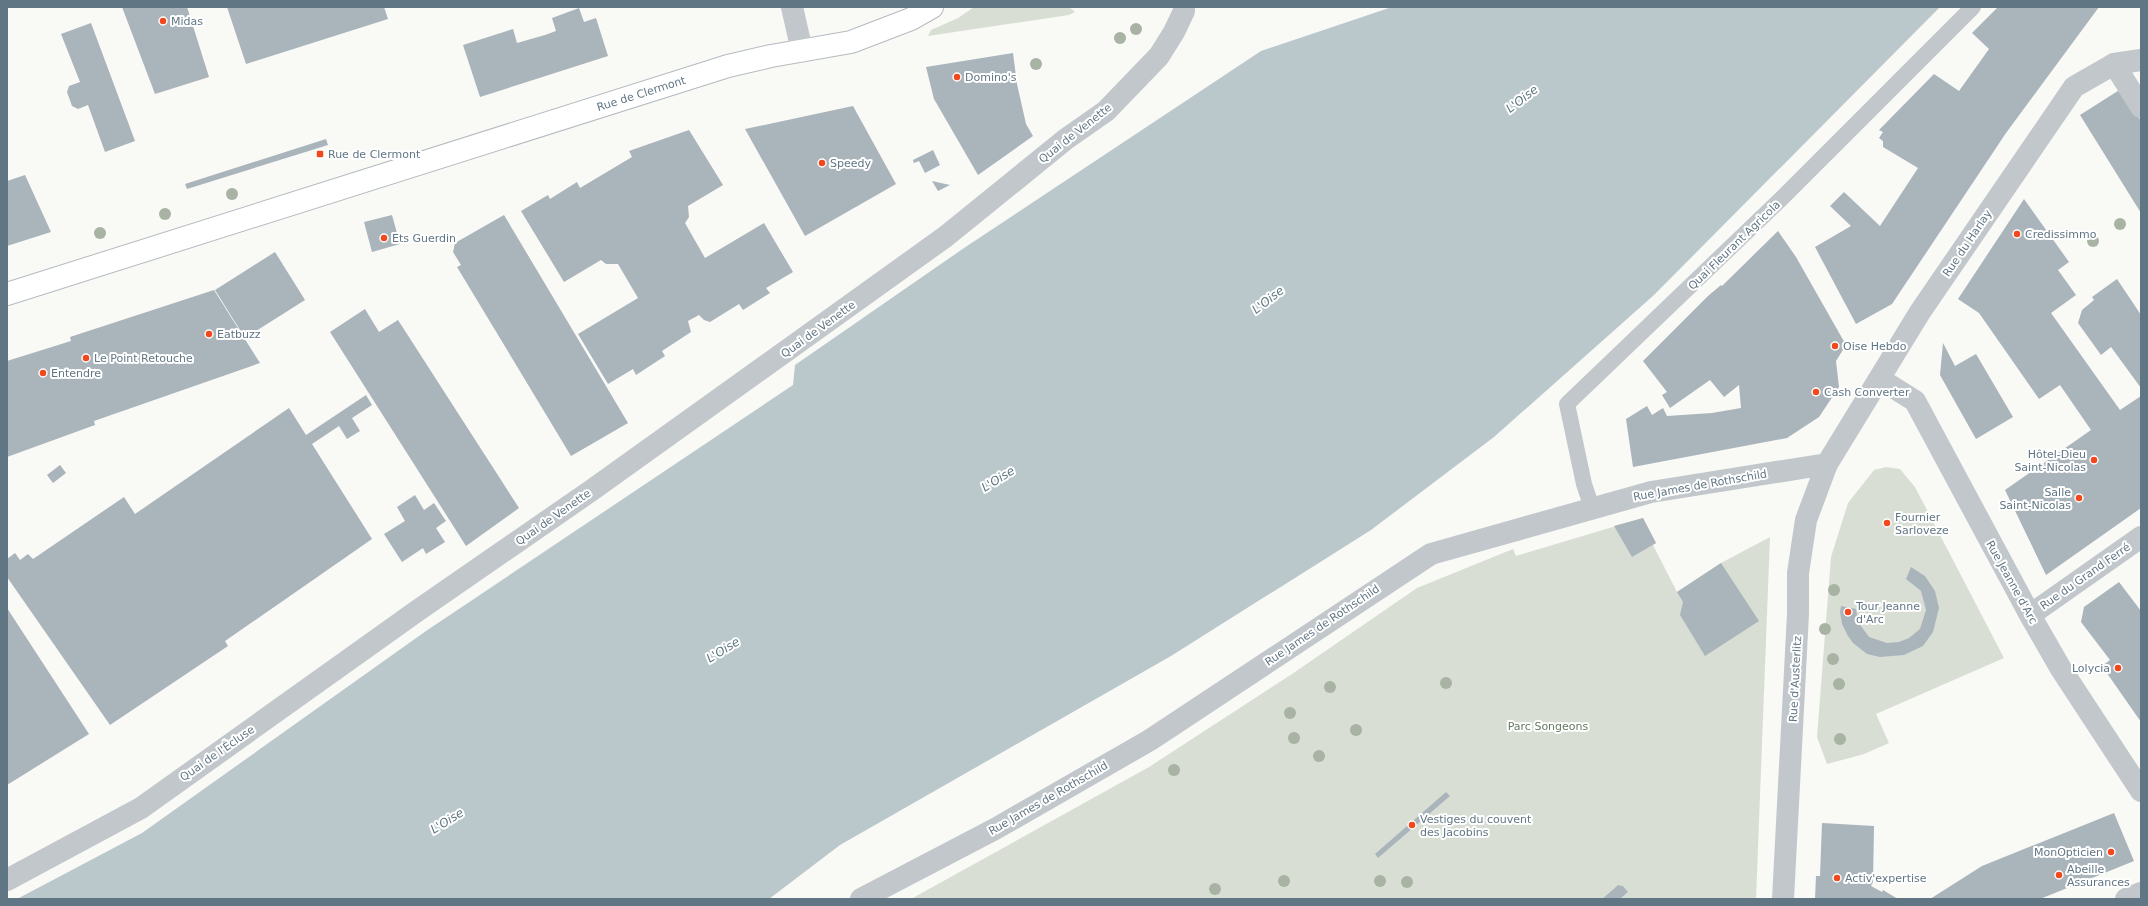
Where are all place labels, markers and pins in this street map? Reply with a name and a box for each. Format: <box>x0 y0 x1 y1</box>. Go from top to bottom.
place label: Midas <box>171 15 203 28</box>
marker: Midas <box>158 16 168 26</box>
place label: Domino's <box>965 71 1017 84</box>
marker: Domino's <box>952 72 962 82</box>
place label: Rue de Clermont <box>328 148 421 161</box>
marker: Rue de Clermont <box>315 149 325 159</box>
place label: Speedy <box>830 157 871 170</box>
marker: Speedy <box>817 158 827 168</box>
place label: Credissimmo <box>2025 228 2097 241</box>
marker: Credissimmo <box>2012 229 2022 239</box>
place label: Ets Guerdin <box>392 232 456 245</box>
marker: Ets Guerdin <box>379 233 389 243</box>
place label: Eatbuzz <box>217 328 261 341</box>
marker: Eatbuzz <box>204 329 214 339</box>
place label: Oise Hebdo <box>1843 340 1907 353</box>
marker: Oise Hebdo <box>1830 341 1840 351</box>
place label: Le Point Retouche <box>94 352 193 365</box>
marker: Le Point Retouche <box>81 353 91 363</box>
place label: Entendre <box>51 367 101 380</box>
marker: Entendre <box>38 368 48 378</box>
place label: Cash Converter <box>1824 386 1910 399</box>
marker: Cash Converter <box>1811 387 1821 397</box>
place label: Hôtel-Dieu Saint-Nicolas <box>2014 448 2086 474</box>
marker: Hôtel-Dieu Saint-Nicolas <box>2089 455 2099 465</box>
place label: Salle Saint-Nicolas <box>1999 486 2071 512</box>
marker: Salle Saint-Nicolas <box>2074 493 2084 503</box>
place label: Fournier Sarloveze <box>1895 511 1949 537</box>
marker: Fournier Sarloveze <box>1882 518 1892 528</box>
place label: Tour Jeanne d'Arc <box>1855 600 1920 626</box>
marker: Tour Jeanne d'Arc <box>1843 607 1853 617</box>
place label: Lolycia <box>2072 662 2110 675</box>
marker: Lolycia <box>2113 663 2123 673</box>
place label: Vestiges du couvent des Jacobins <box>1420 813 1532 839</box>
marker: Vestiges du couvent des Jacobins <box>1407 820 1417 830</box>
place label: MonOpticien <box>2034 846 2103 859</box>
marker: MonOpticien <box>2106 847 2116 857</box>
place label: Abeille Assurances <box>2067 863 2130 889</box>
marker: Abeille Assurances <box>2054 870 2064 880</box>
place label: Activ'expertise <box>1845 872 1927 885</box>
marker: Activ'expertise <box>1832 873 1842 883</box>

